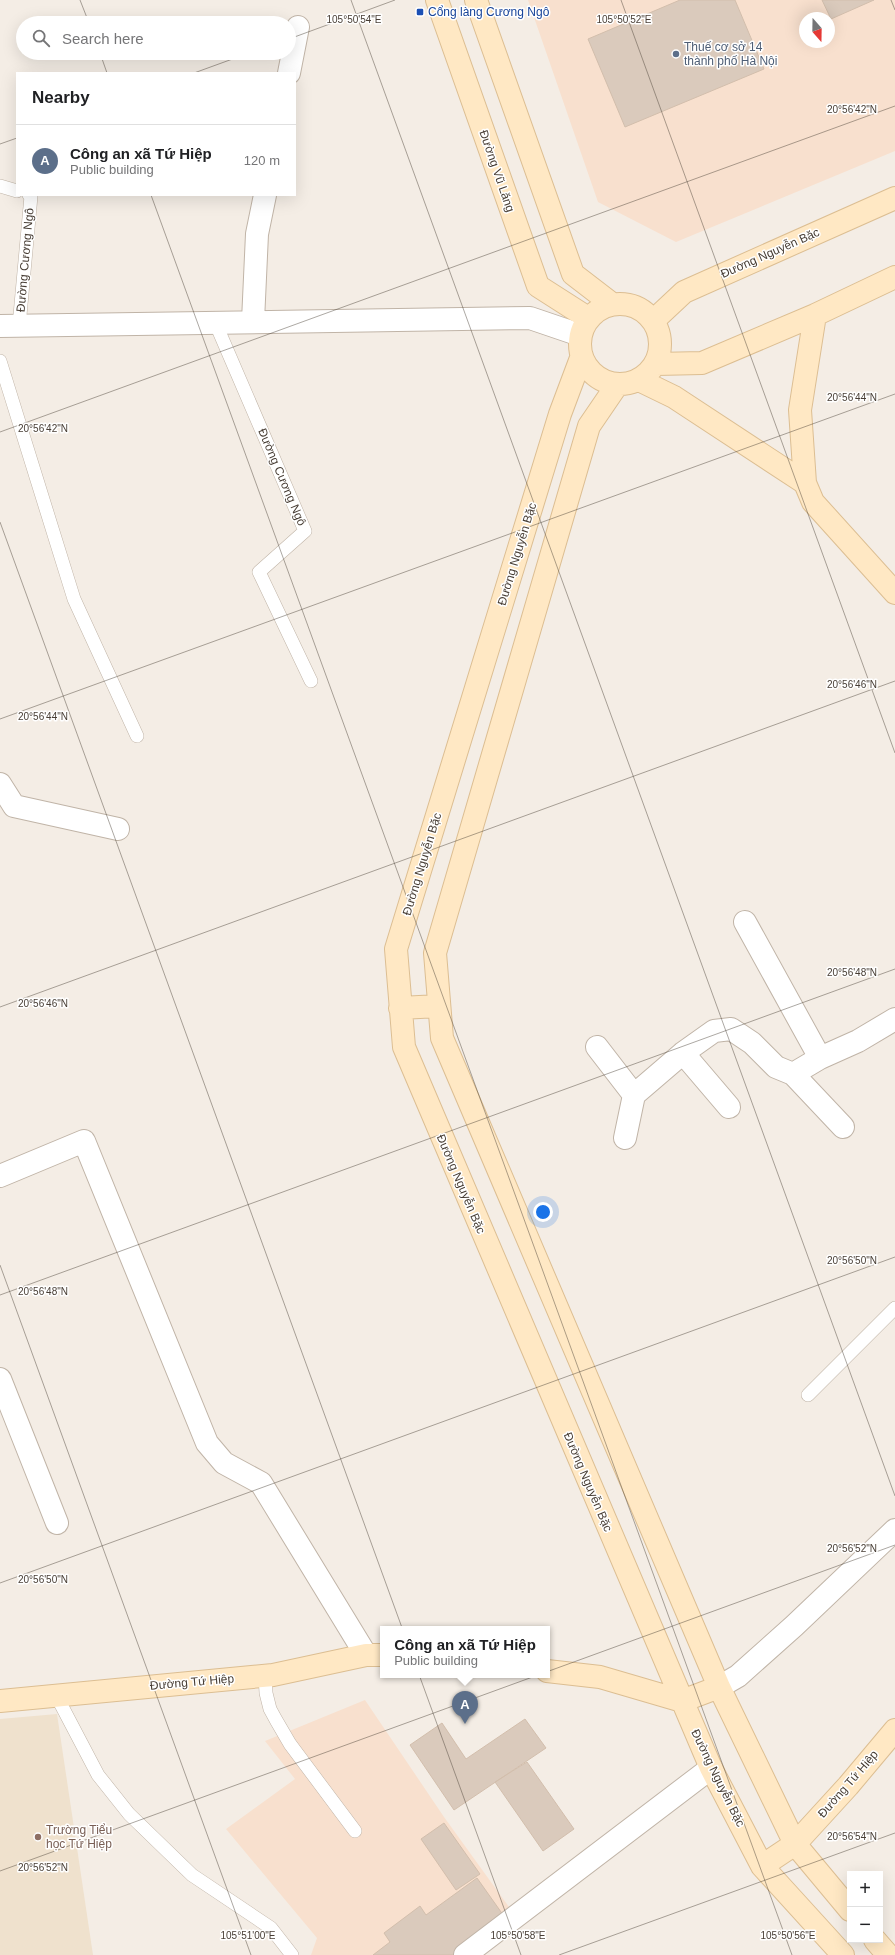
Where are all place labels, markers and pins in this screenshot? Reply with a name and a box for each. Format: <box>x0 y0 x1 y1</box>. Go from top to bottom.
place label: Cổng làng Cương Ngô <box>428 5 550 19</box>
marker: Cổng làng Cương Ngô <box>415 7 425 17</box>
place label: Thuế cơ sở 14 thành phố Hà Nội <box>684 40 777 68</box>
marker: Thuế cơ sở 14 thành phố Hà Nội <box>671 49 681 59</box>
pin: A <box>452 1691 478 1724</box>
place label: Trường Tiểu học Tứ Hiệp <box>46 1823 112 1851</box>
marker: Trường Tiểu học Tứ Hiệp <box>33 1832 43 1842</box>

